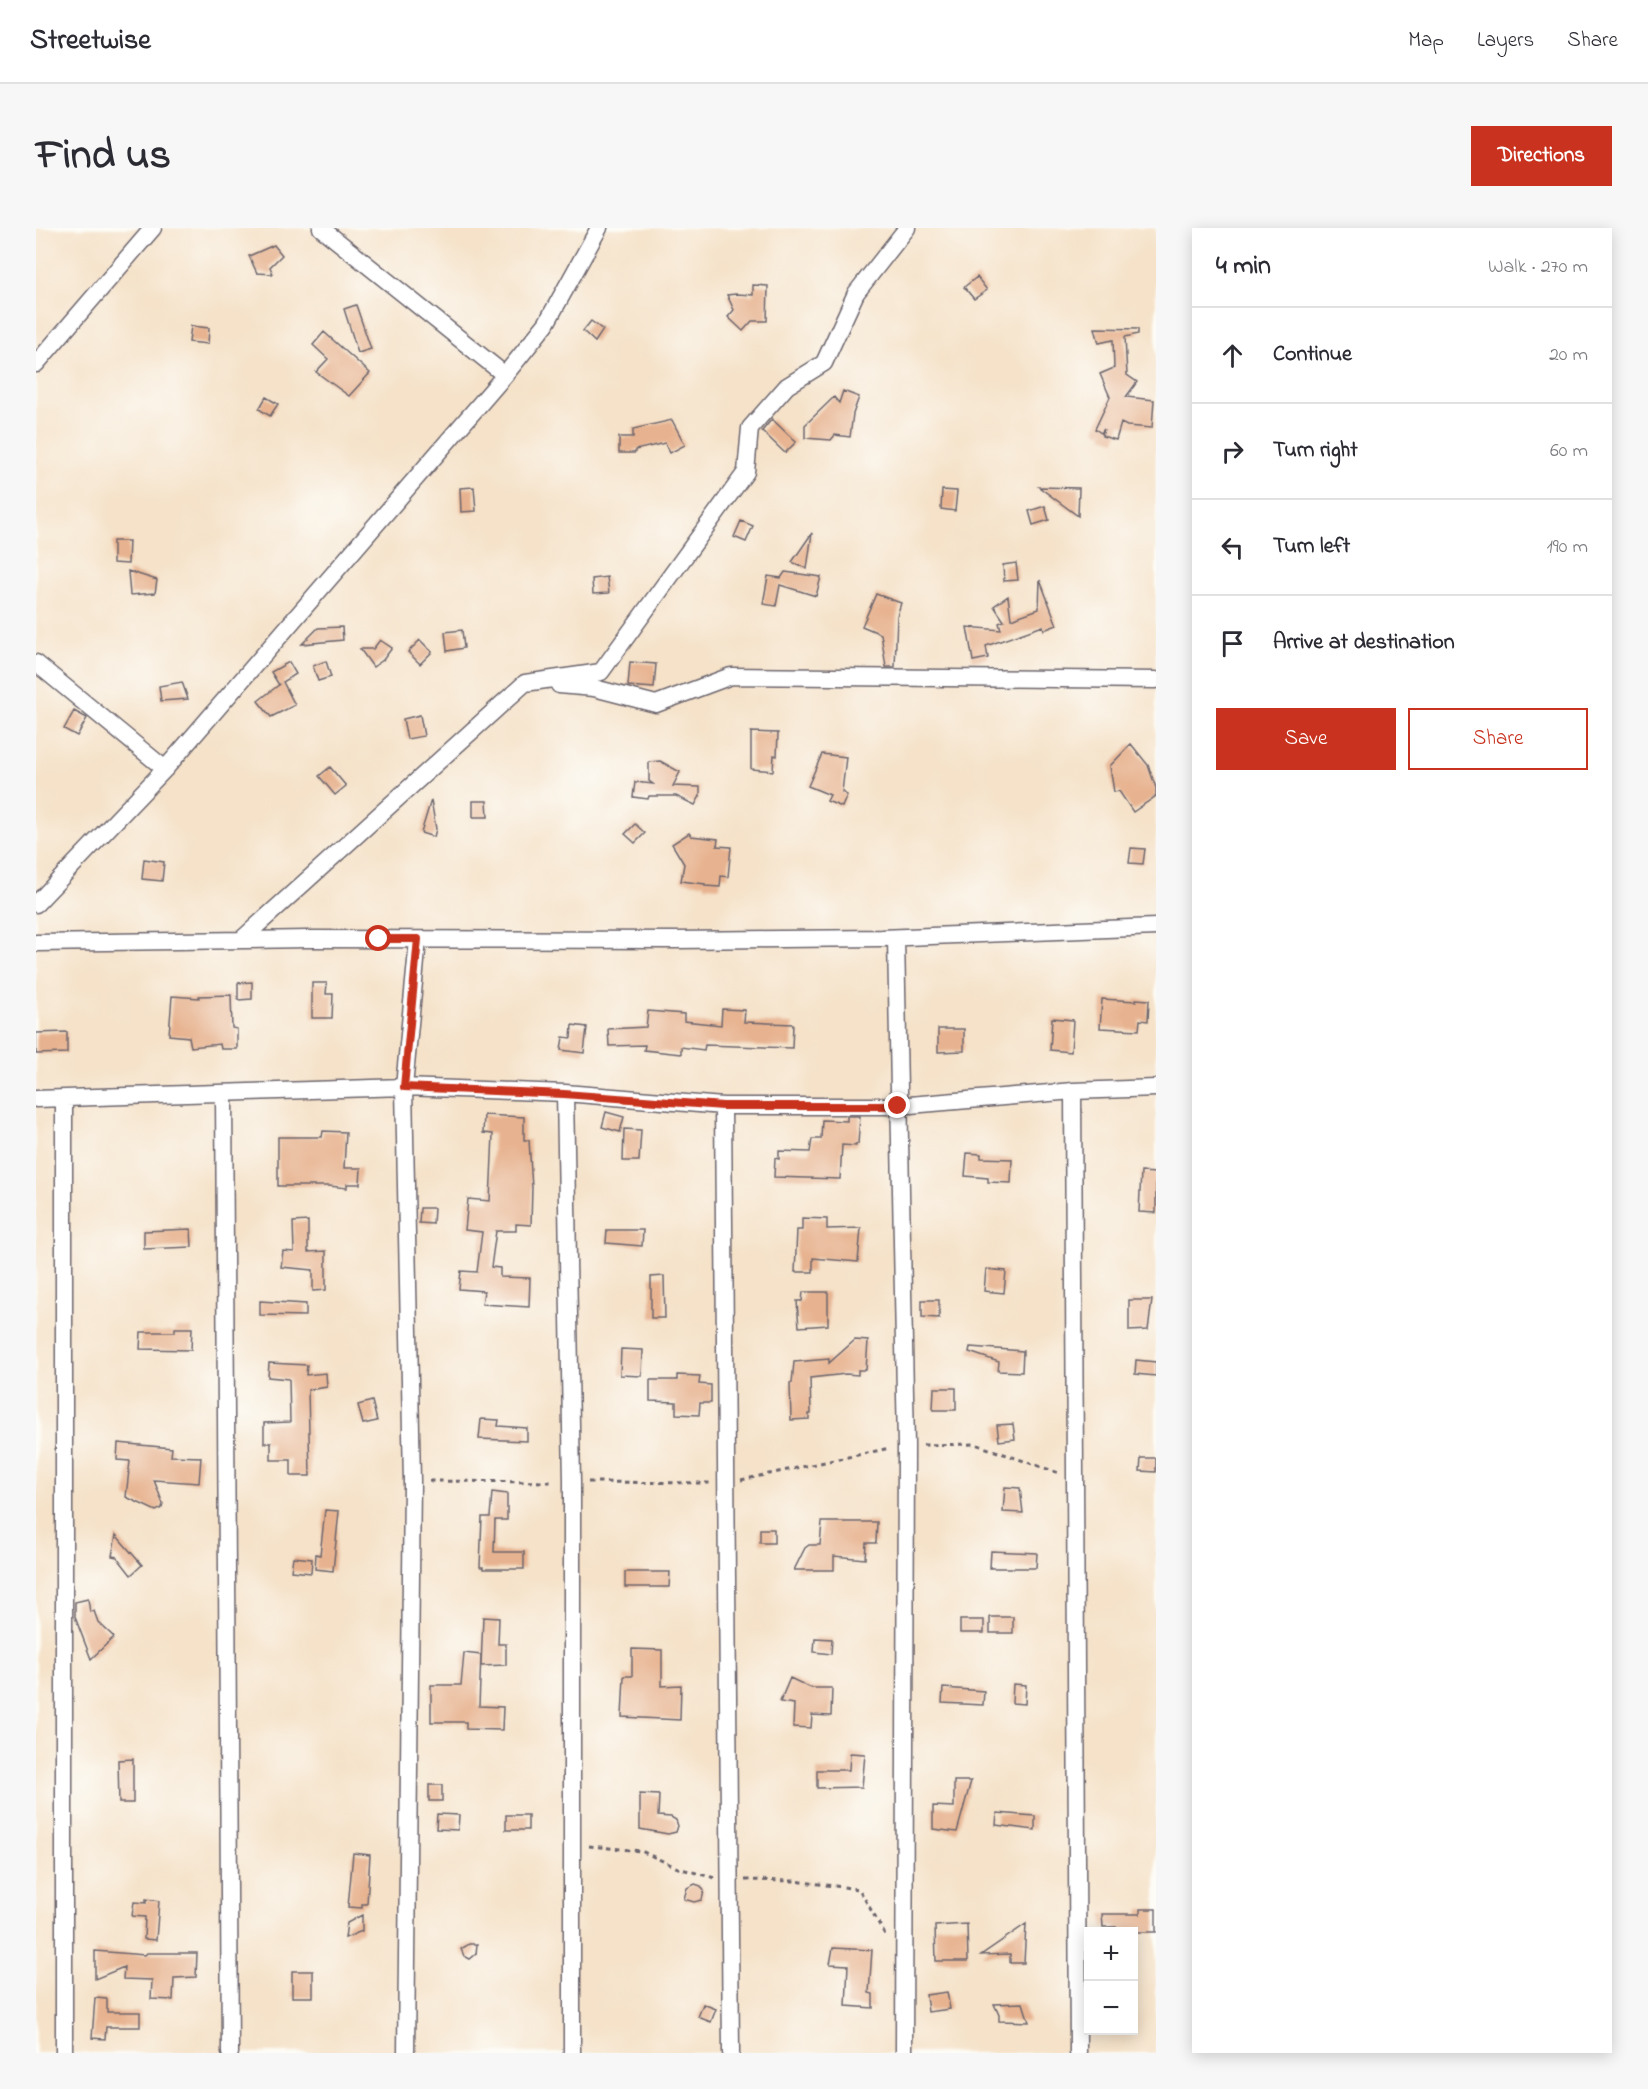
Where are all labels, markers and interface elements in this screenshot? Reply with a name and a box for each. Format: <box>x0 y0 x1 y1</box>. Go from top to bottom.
text: Streetwise <box>30 21 151 62</box>
text: Map <box>1408 26 1444 56</box>
text: Layers <box>1477 26 1534 56</box>
text: Share <box>1567 26 1618 56</box>
text: Find us <box>36 126 171 187</box>
button: Directions <box>1471 126 1612 186</box>
text: 4 min <box>1216 248 1271 286</box>
text: Walk · 270 m <box>1488 253 1588 282</box>
icon: ahead <box>1216 339 1249 372</box>
text: Continue <box>1273 339 1352 371</box>
text: 20 m <box>1549 341 1588 370</box>
icon: right <box>1216 435 1249 468</box>
text: Turn right <box>1273 435 1358 467</box>
text: 60 m <box>1550 437 1588 466</box>
icon: left <box>1216 531 1249 564</box>
text: Turn left <box>1273 531 1350 563</box>
text: 190 m <box>1546 533 1588 562</box>
icon: arrive <box>1216 627 1249 660</box>
text: Arrive at destination <box>1273 627 1455 659</box>
button: Save <box>1216 708 1396 770</box>
button: Share <box>1408 708 1588 770</box>
route start <box>365 925 391 951</box>
route end <box>884 1092 910 1118</box>
map controls <box>1084 1927 1138 2035</box>
button: + <box>1084 1927 1138 1981</box>
button: − <box>1084 1981 1138 2035</box>

